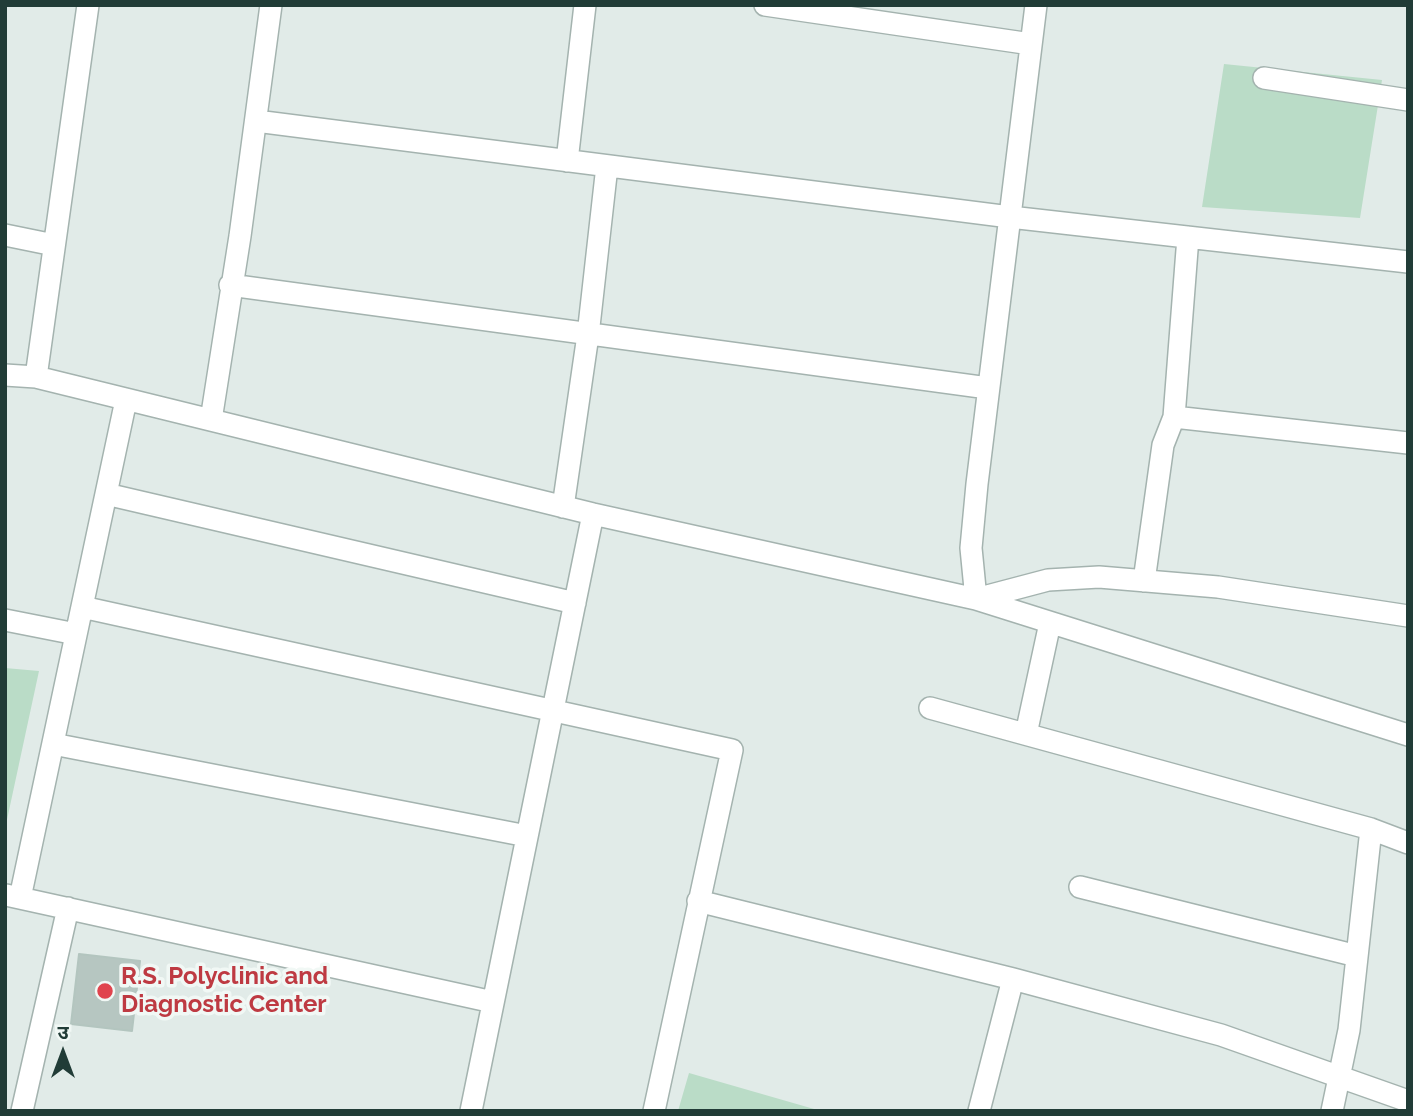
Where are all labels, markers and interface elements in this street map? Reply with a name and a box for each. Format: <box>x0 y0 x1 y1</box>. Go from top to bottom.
place label: R.S. Polyclinic and Diagnostic Center <box>121 963 328 1019</box>
marker: R.S. Polyclinic and Diagnostic Center <box>95 981 115 1001</box>
north arrow <box>28 1018 98 1088</box>
text: उ <box>57 1021 69 1043</box>

